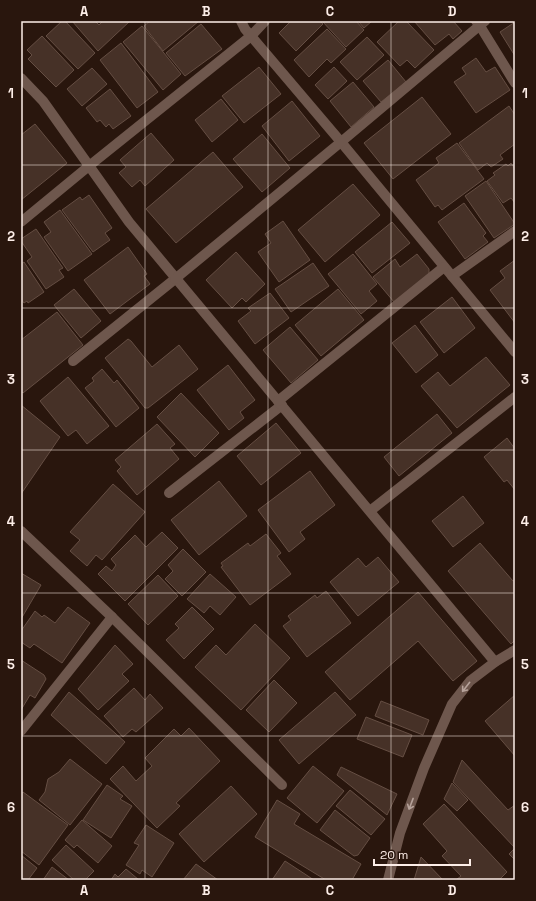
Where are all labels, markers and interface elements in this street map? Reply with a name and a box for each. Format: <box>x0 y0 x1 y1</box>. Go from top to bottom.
text: A <box>80 3 89 20</box>
text: B <box>202 3 211 20</box>
text: C <box>326 3 334 20</box>
text: D <box>448 3 457 20</box>
text: 1 <box>8 85 14 102</box>
text: 1 <box>522 85 528 102</box>
text: 2 <box>7 228 15 245</box>
text: 2 <box>521 228 529 245</box>
text: 3 <box>7 371 15 388</box>
text: 3 <box>521 371 529 388</box>
text: 4 <box>7 513 15 530</box>
text: 4 <box>521 513 529 530</box>
text: 5 <box>7 656 15 673</box>
text: 5 <box>521 656 529 673</box>
one-way arrow <box>461 681 470 692</box>
one-way arrow <box>406 797 414 809</box>
text: 6 <box>7 799 15 816</box>
text: 6 <box>521 799 529 816</box>
scale bar <box>374 841 470 867</box>
text: 20 m <box>380 847 408 863</box>
text: A <box>80 882 89 899</box>
text: B <box>202 882 211 899</box>
text: C <box>326 882 334 899</box>
text: D <box>448 882 457 899</box>

